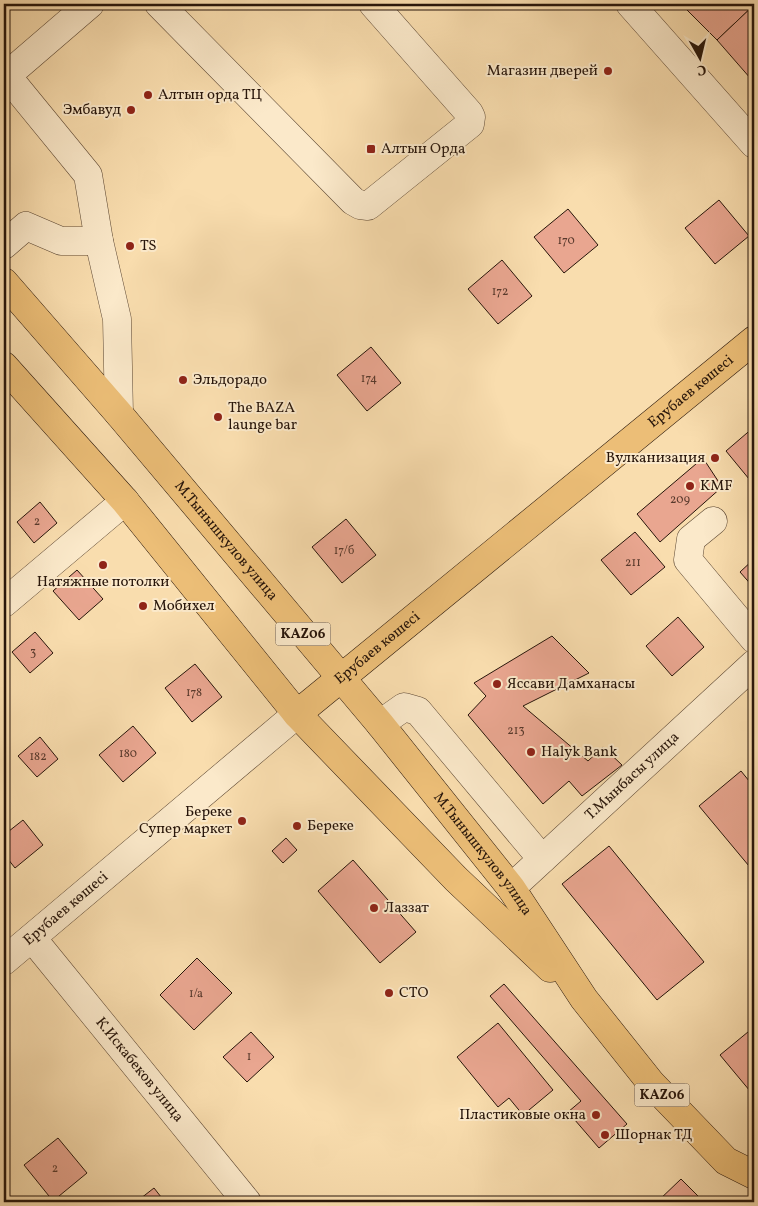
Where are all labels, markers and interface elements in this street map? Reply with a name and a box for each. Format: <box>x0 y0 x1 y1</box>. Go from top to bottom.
north arrow <box>676 32 726 82</box>
text: С <box>696 59 707 79</box>
place label: Магазин дверей <box>487 61 598 82</box>
marker: Магазин дверей <box>602 65 614 77</box>
place label: Алтын орда ТЦ <box>158 85 262 106</box>
marker: Алтын орда ТЦ <box>142 89 154 101</box>
place label: Эмбавуд <box>63 100 121 121</box>
marker: Эмбавуд <box>125 104 137 116</box>
place label: Алтын Орда <box>381 139 465 160</box>
marker: Алтын Орда <box>365 143 377 155</box>
house number: 170 <box>557 233 575 249</box>
place label: TS <box>140 236 156 257</box>
marker: TS <box>124 240 136 252</box>
house number: 172 <box>492 284 508 300</box>
street label: Ерубаев көшесі <box>643 350 738 433</box>
place label: Эльдорадо <box>193 370 267 391</box>
house number: 174 <box>361 371 377 387</box>
marker: Эльдорадо <box>177 374 189 386</box>
place label: The BAZA launge bar <box>228 398 297 436</box>
marker: The BAZA launge bar <box>212 411 224 423</box>
place label: Вулканизация <box>606 448 705 469</box>
marker: Вулканизация <box>709 452 721 464</box>
street label: М.Тынышкулов улица <box>169 476 283 605</box>
place label: KMF <box>700 476 733 497</box>
marker: KMF <box>684 480 696 492</box>
house number: 209 <box>670 492 690 508</box>
house number: 2 <box>34 514 40 530</box>
house number: 17/б <box>334 543 354 559</box>
house number: 211 <box>625 555 641 571</box>
marker: Натяжные потолки <box>97 559 109 571</box>
place label: Натяжные потолки <box>37 572 169 593</box>
place label: Мобихел <box>153 596 215 617</box>
marker: Мобихел <box>137 600 149 612</box>
street label: Ерубаев көшесі <box>330 607 425 690</box>
road number: KАZ06 <box>276 622 330 646</box>
house number: 3 <box>30 645 36 661</box>
place label: Яссави Дамханасы <box>507 674 635 695</box>
marker: Яссави Дамханасы <box>491 678 503 690</box>
house number: 178 <box>186 685 202 701</box>
house number: 213 <box>507 723 525 739</box>
street label: Т.Мынбасы улица <box>580 727 684 825</box>
place label: Halyk Bank <box>541 742 618 763</box>
house number: 180 <box>119 746 137 762</box>
marker: Halyk Bank <box>525 746 537 758</box>
house number: 182 <box>29 749 47 765</box>
street label: М.Тынышкулов улица <box>428 788 537 920</box>
place label: Береке Супер маркет <box>139 802 232 840</box>
marker: Береке Супер маркет <box>236 815 248 827</box>
place label: Береке <box>307 816 354 837</box>
marker: Береке <box>291 820 303 832</box>
street label: Ерубаев көшесі <box>19 867 113 951</box>
place label: Лаззат <box>384 898 429 919</box>
marker: Лаззат <box>368 902 380 914</box>
place label: СТО <box>399 983 428 1004</box>
house number: 1/a <box>189 986 203 1002</box>
marker: СТО <box>383 987 395 999</box>
street label: К.Искабеков улица <box>90 1013 189 1127</box>
house number: 1 <box>247 1049 251 1065</box>
road number: KАZ06 <box>634 1084 690 1106</box>
place label: Пластиковые окна <box>459 1105 586 1126</box>
marker: Пластиковые окна <box>590 1109 602 1121</box>
place label: Шорнак ТД <box>615 1125 693 1146</box>
marker: Шорнак ТД <box>599 1129 611 1141</box>
house number: 2 <box>52 1161 58 1177</box>

